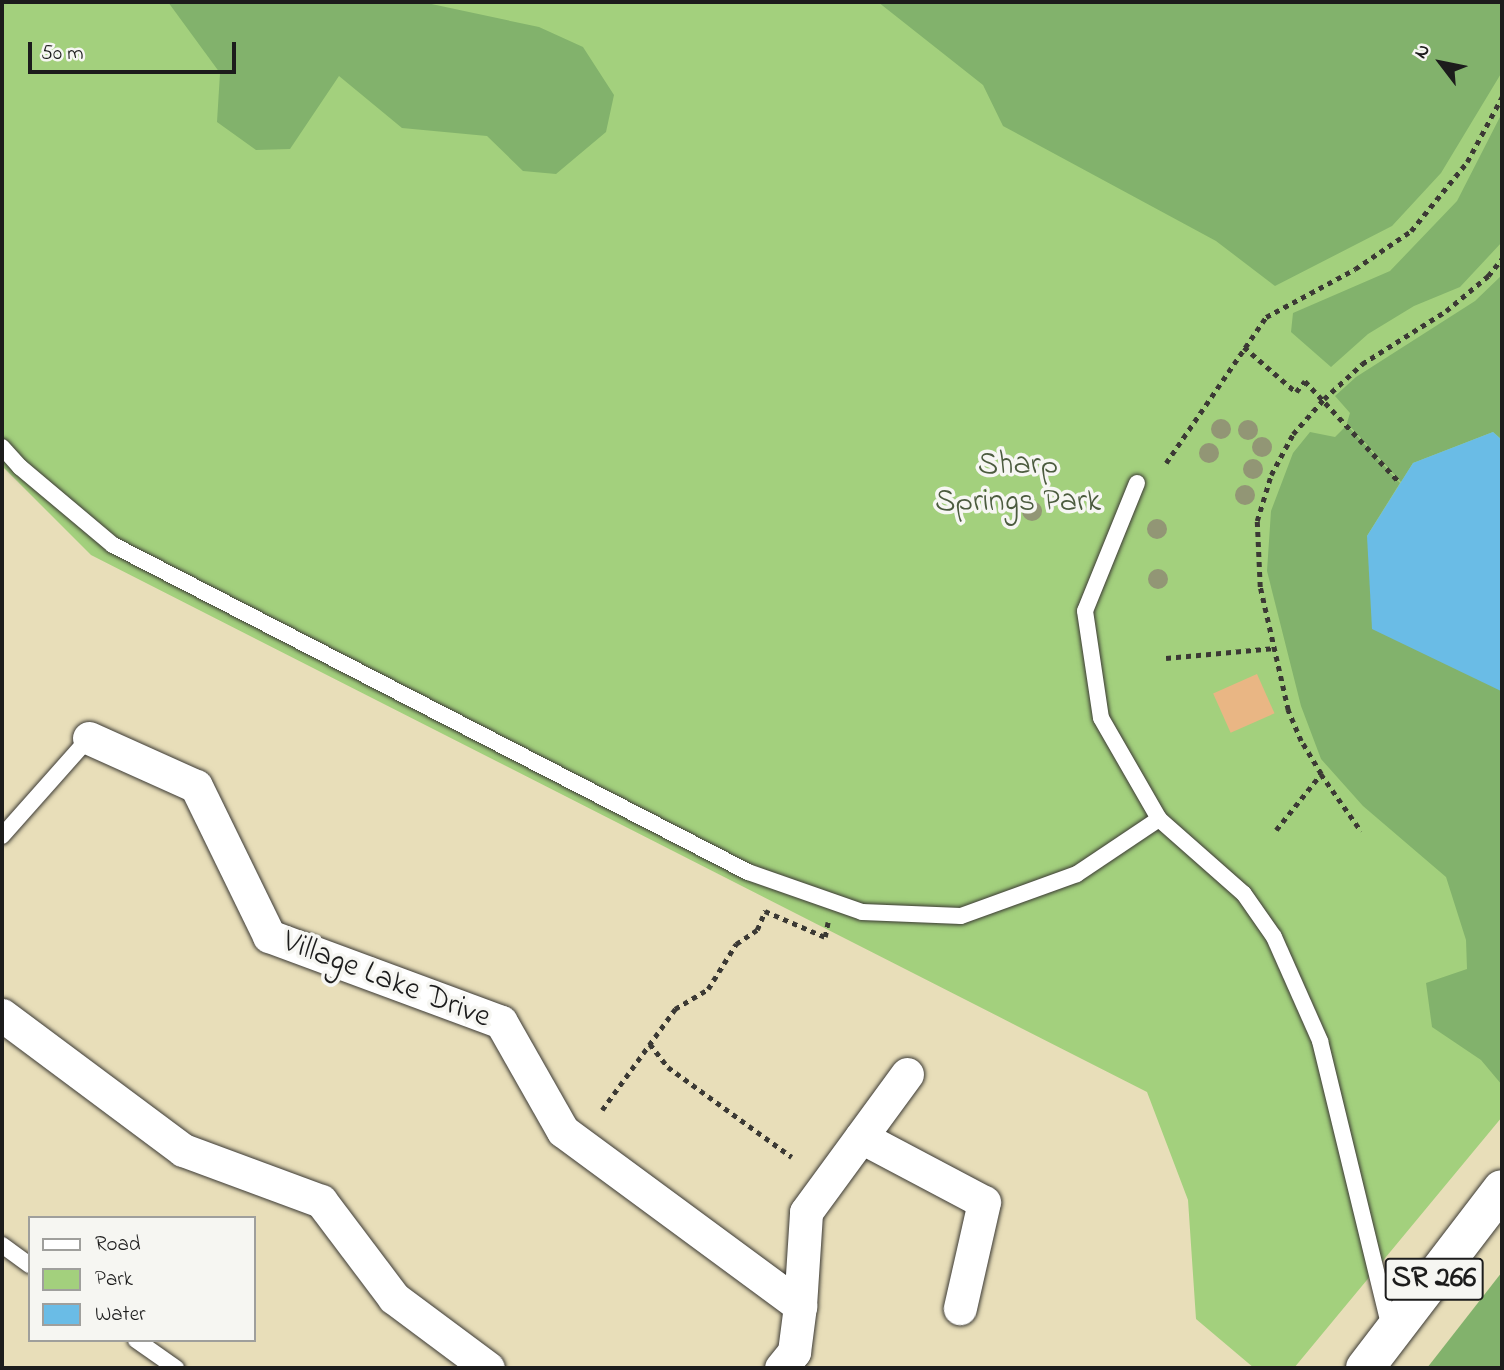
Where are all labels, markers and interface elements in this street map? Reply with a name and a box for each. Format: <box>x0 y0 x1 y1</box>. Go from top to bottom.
scale bar <box>32 28 240 72</box>
north arrow <box>1406 28 1476 98</box>
text: 50 m <box>41 39 84 69</box>
text: N <box>1408 39 1438 64</box>
park label: Sharp Springs Park <box>935 448 1101 523</box>
street label: Village Lake Drive <box>277 924 495 1038</box>
legend <box>28 1216 256 1342</box>
text: Road <box>95 1230 141 1260</box>
road number: SR 266 <box>1383 1252 1485 1306</box>
text: Park <box>95 1265 133 1295</box>
text: Water <box>95 1300 146 1330</box>

